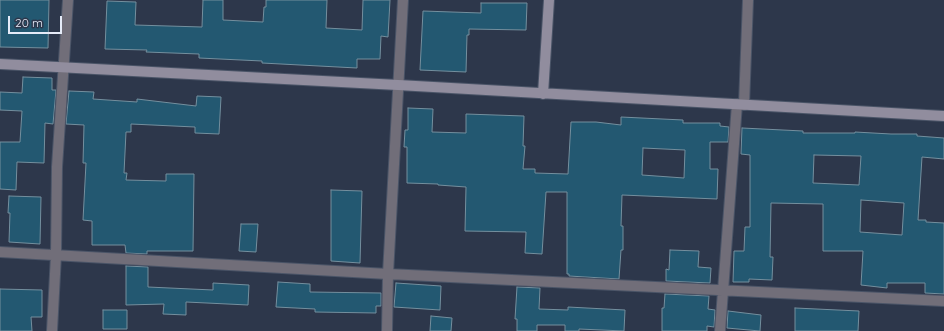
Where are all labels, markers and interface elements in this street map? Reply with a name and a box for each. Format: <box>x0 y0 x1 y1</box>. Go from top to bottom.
scale bar <box>10 8 64 34</box>
text: 20 m <box>15 15 43 30</box>

